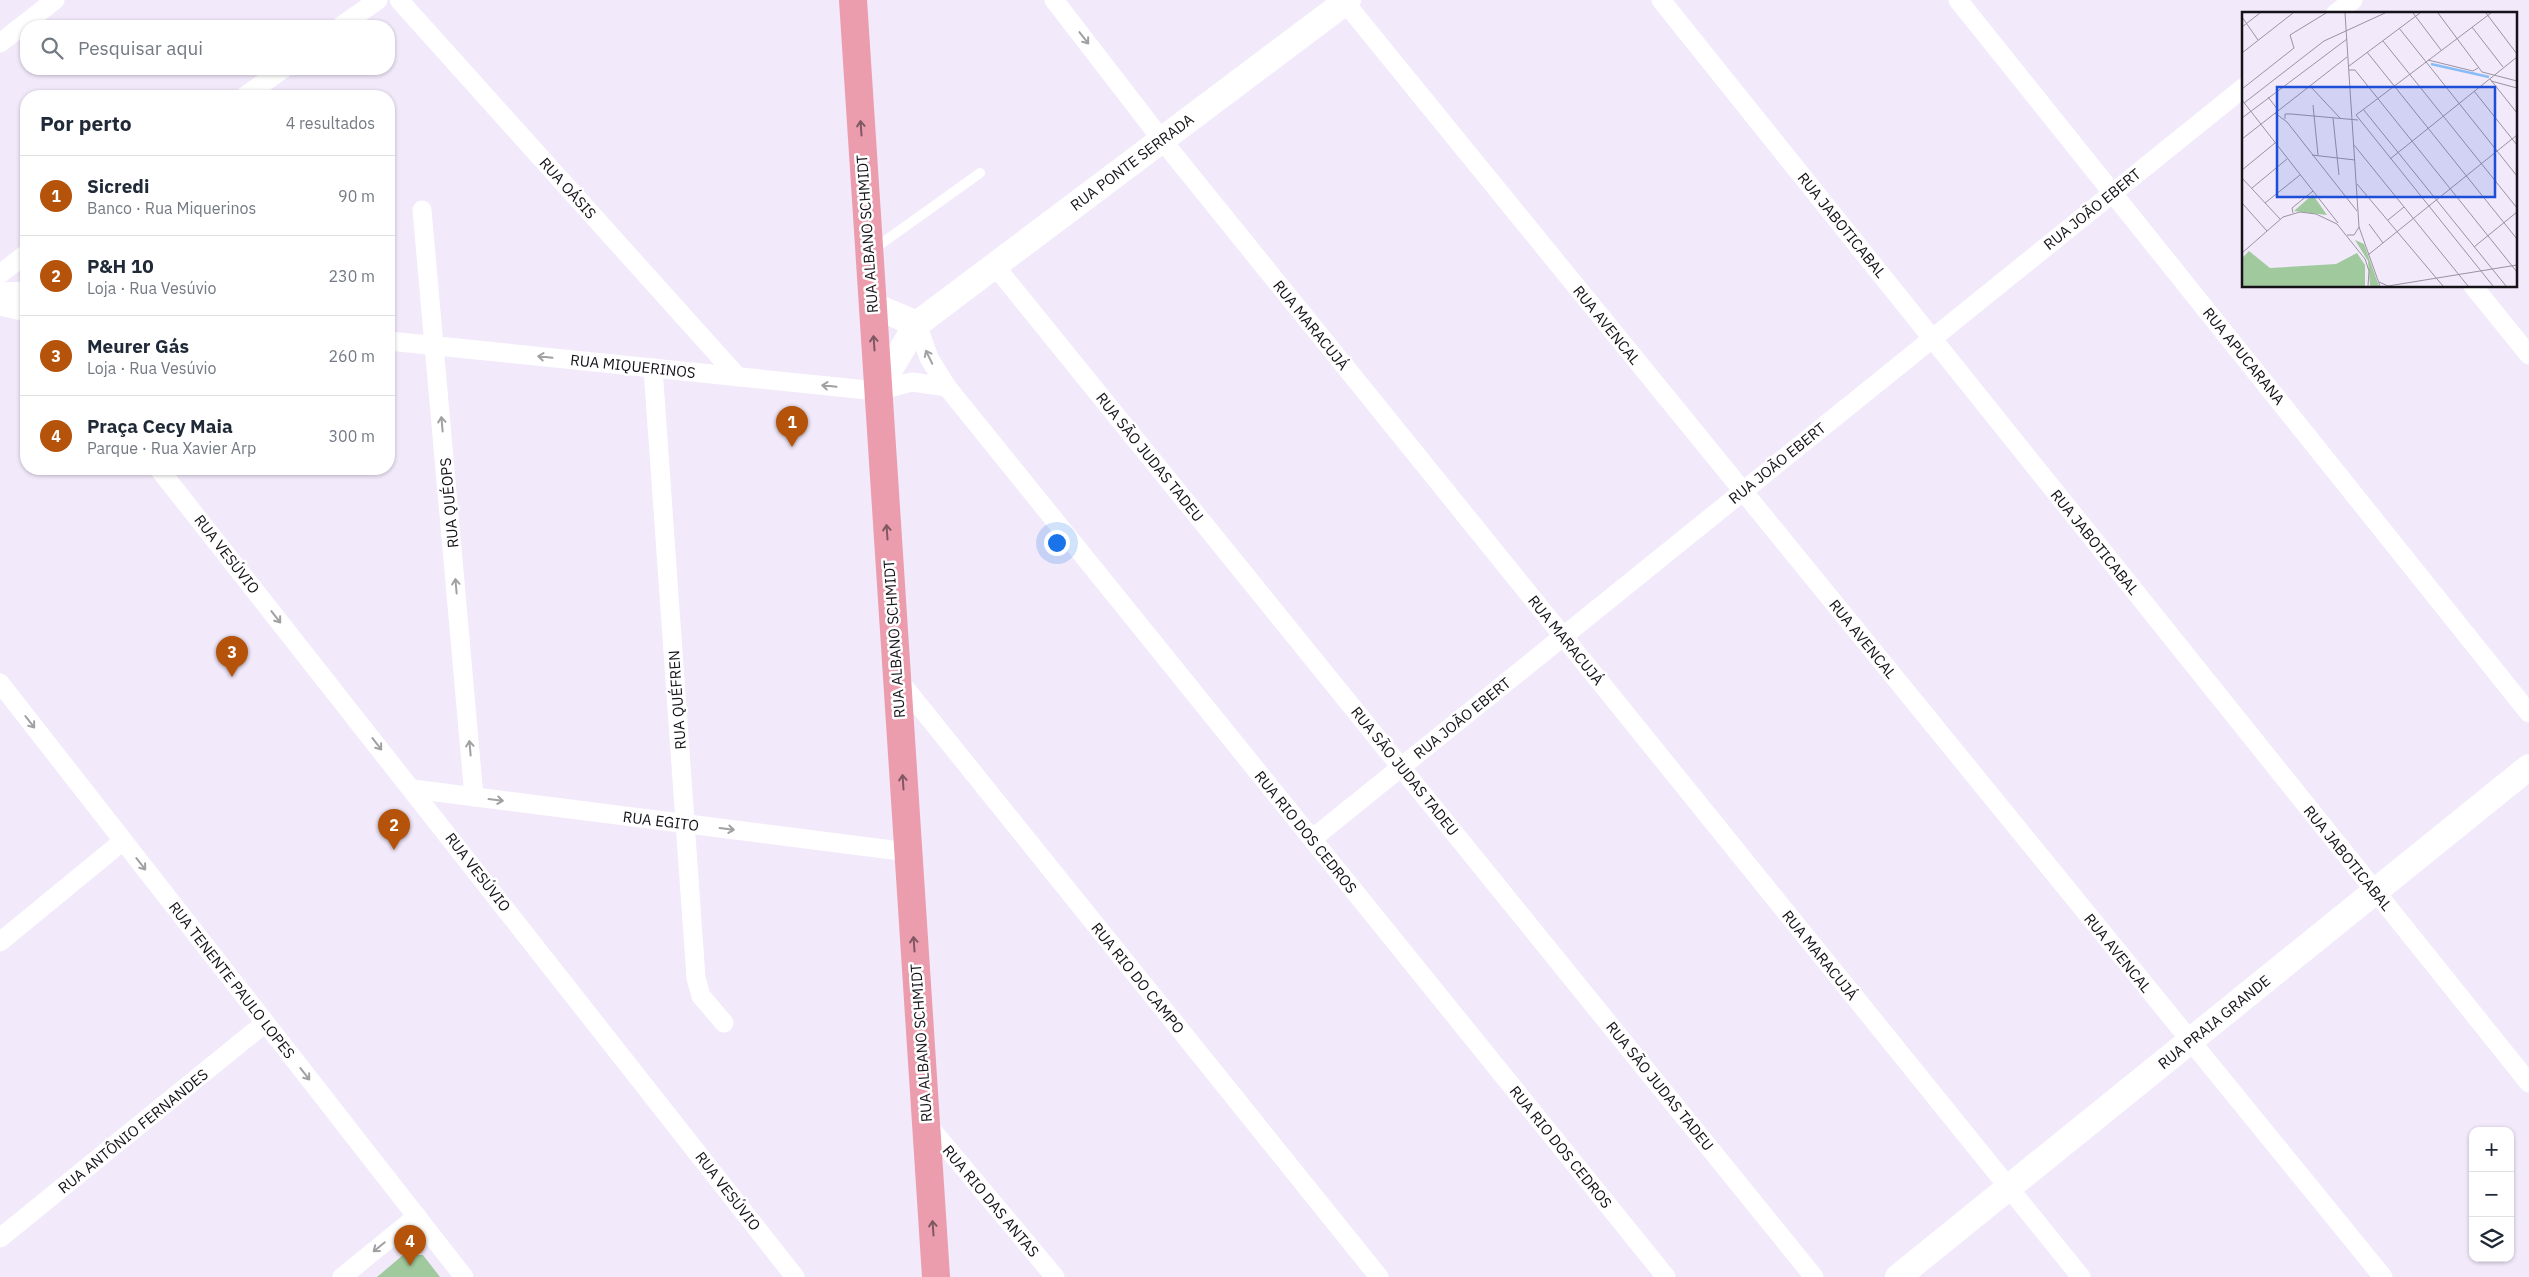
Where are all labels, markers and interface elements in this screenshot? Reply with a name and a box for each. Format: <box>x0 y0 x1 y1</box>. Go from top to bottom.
inset map <box>2242 12 2516 288</box>
search box <box>20 20 395 75</box>
one-way arrow <box>1078 32 1089 45</box>
icon: search <box>38 34 66 62</box>
text: Pesquisar aqui <box>78 36 203 60</box>
text: Por perto <box>40 109 132 137</box>
street label: RUA PONTE SERRADA <box>1067 109 1198 215</box>
text: 4 resultados <box>286 113 375 133</box>
one-way arrow <box>856 120 865 136</box>
street label: RUA OÁSIS <box>536 153 600 223</box>
street label: RUA ALBANO SCHMIDT <box>852 154 882 314</box>
street label: RUA JOÃO EBERT <box>2040 164 2145 254</box>
street label: RUA JABOTICABAL <box>1794 168 1891 282</box>
text: Sicredi <box>87 174 149 198</box>
text: 1 <box>51 186 61 206</box>
text: 90 m <box>338 186 375 206</box>
text: Banco · Rua Miquerinos <box>87 198 256 218</box>
text: P&H 10 <box>87 254 154 278</box>
text: 2 <box>51 266 61 286</box>
text: 230 m <box>328 266 375 286</box>
street label: RUA MARACUJÁ <box>1269 276 1353 374</box>
text: Loja · Rua Vesúvio <box>87 278 217 298</box>
street label: RUA AVENCAL <box>1569 282 1645 369</box>
street label: RUA APUCARANA <box>2199 303 2289 409</box>
text: Meurer Gás <box>87 334 189 358</box>
one-way arrow <box>870 335 879 351</box>
text: 3 <box>51 346 61 366</box>
text: 260 m <box>328 346 375 366</box>
street label: RUA MIQUERINOS <box>569 350 697 382</box>
one-way arrow <box>924 350 934 365</box>
one-way arrow <box>538 352 554 362</box>
text: Loja · Rua Vesúvio <box>87 358 217 378</box>
one-way arrow <box>821 381 837 391</box>
street label: RUA SÃO JUDAS TADEU <box>1092 389 1208 525</box>
pin: 1 <box>776 406 808 447</box>
text: Praça Cecy Maia <box>87 414 233 438</box>
one-way arrow <box>437 417 447 433</box>
street label: RUA JOÃO EBERT <box>1725 418 1830 508</box>
text: 4 <box>51 426 61 446</box>
text: 300 m <box>328 426 375 446</box>
text: Parque · Rua Xavier Arp <box>87 438 256 458</box>
street label: RUA QUÉOPS <box>436 457 462 549</box>
street label: RUA JABOTICABAL <box>2047 485 2144 599</box>
street label: RUA VESÚVIO <box>190 511 264 597</box>
one-way arrow <box>883 525 892 541</box>
your location <box>1044 530 1070 556</box>
street label: RUA ALBANO SCHMIDT <box>879 559 909 719</box>
one-way arrow <box>451 579 461 595</box>
street label: RUA MARACUJÁ <box>1524 591 1608 689</box>
street label: RUA AVENCAL <box>1825 596 1901 683</box>
one-way arrow <box>271 610 282 623</box>
pin: 3 <box>216 636 248 677</box>
street label: RUA QUÉFREN <box>664 650 690 750</box>
street label: RUA JOÃO EBERT <box>1410 673 1515 763</box>
street label: RUA SÃO JUDAS TADEU <box>1347 703 1463 839</box>
one-way arrow <box>25 715 35 729</box>
one-way arrow <box>372 737 383 750</box>
one-way arrow <box>465 740 475 756</box>
street label: RUA RIO DOS CEDROS <box>1251 767 1361 897</box>
one-way arrow <box>899 774 908 790</box>
one-way arrow <box>488 795 504 805</box>
street label: RUA JABOTICABAL <box>2300 801 2397 915</box>
street label: RUA EGITO <box>622 807 700 835</box>
pin: 2 <box>378 809 410 850</box>
one-way arrow <box>718 824 734 834</box>
street label: RUA VESÚVIO <box>441 829 515 915</box>
one-way arrow <box>135 857 146 870</box>
street label: RUA TENENTE PAULO LOPES <box>165 898 299 1062</box>
street label: RUA MARACUJÁ <box>1778 906 1862 1004</box>
street label: RUA AVENCAL <box>2080 910 2156 997</box>
street label: RUA RIO DO CAMPO <box>1087 919 1189 1037</box>
one-way arrow <box>910 936 919 952</box>
street label: RUA ALBANO SCHMIDT <box>906 963 936 1123</box>
street label: RUA PRAIA GRANDE <box>2154 971 2274 1073</box>
street label: RUA SÃO JUDAS TADEU <box>1602 1018 1718 1154</box>
street label: RUA ANTÔNIO FERNANDES <box>54 1065 212 1197</box>
one-way arrow <box>300 1068 311 1081</box>
street label: RUA RIO DOS CEDROS <box>1506 1082 1616 1212</box>
map controls <box>2469 1127 2514 1262</box>
button: + <box>2469 1127 2514 1172</box>
street label: RUA RIO DAS ANTAS <box>939 1141 1043 1261</box>
street label: RUA VESÚVIO <box>691 1148 765 1234</box>
button: − <box>2469 1172 2514 1217</box>
button: layers <box>2469 1217 2514 1262</box>
one-way arrow <box>929 1221 938 1237</box>
pin: 4 <box>394 1225 426 1266</box>
one-way arrow <box>373 1241 386 1252</box>

